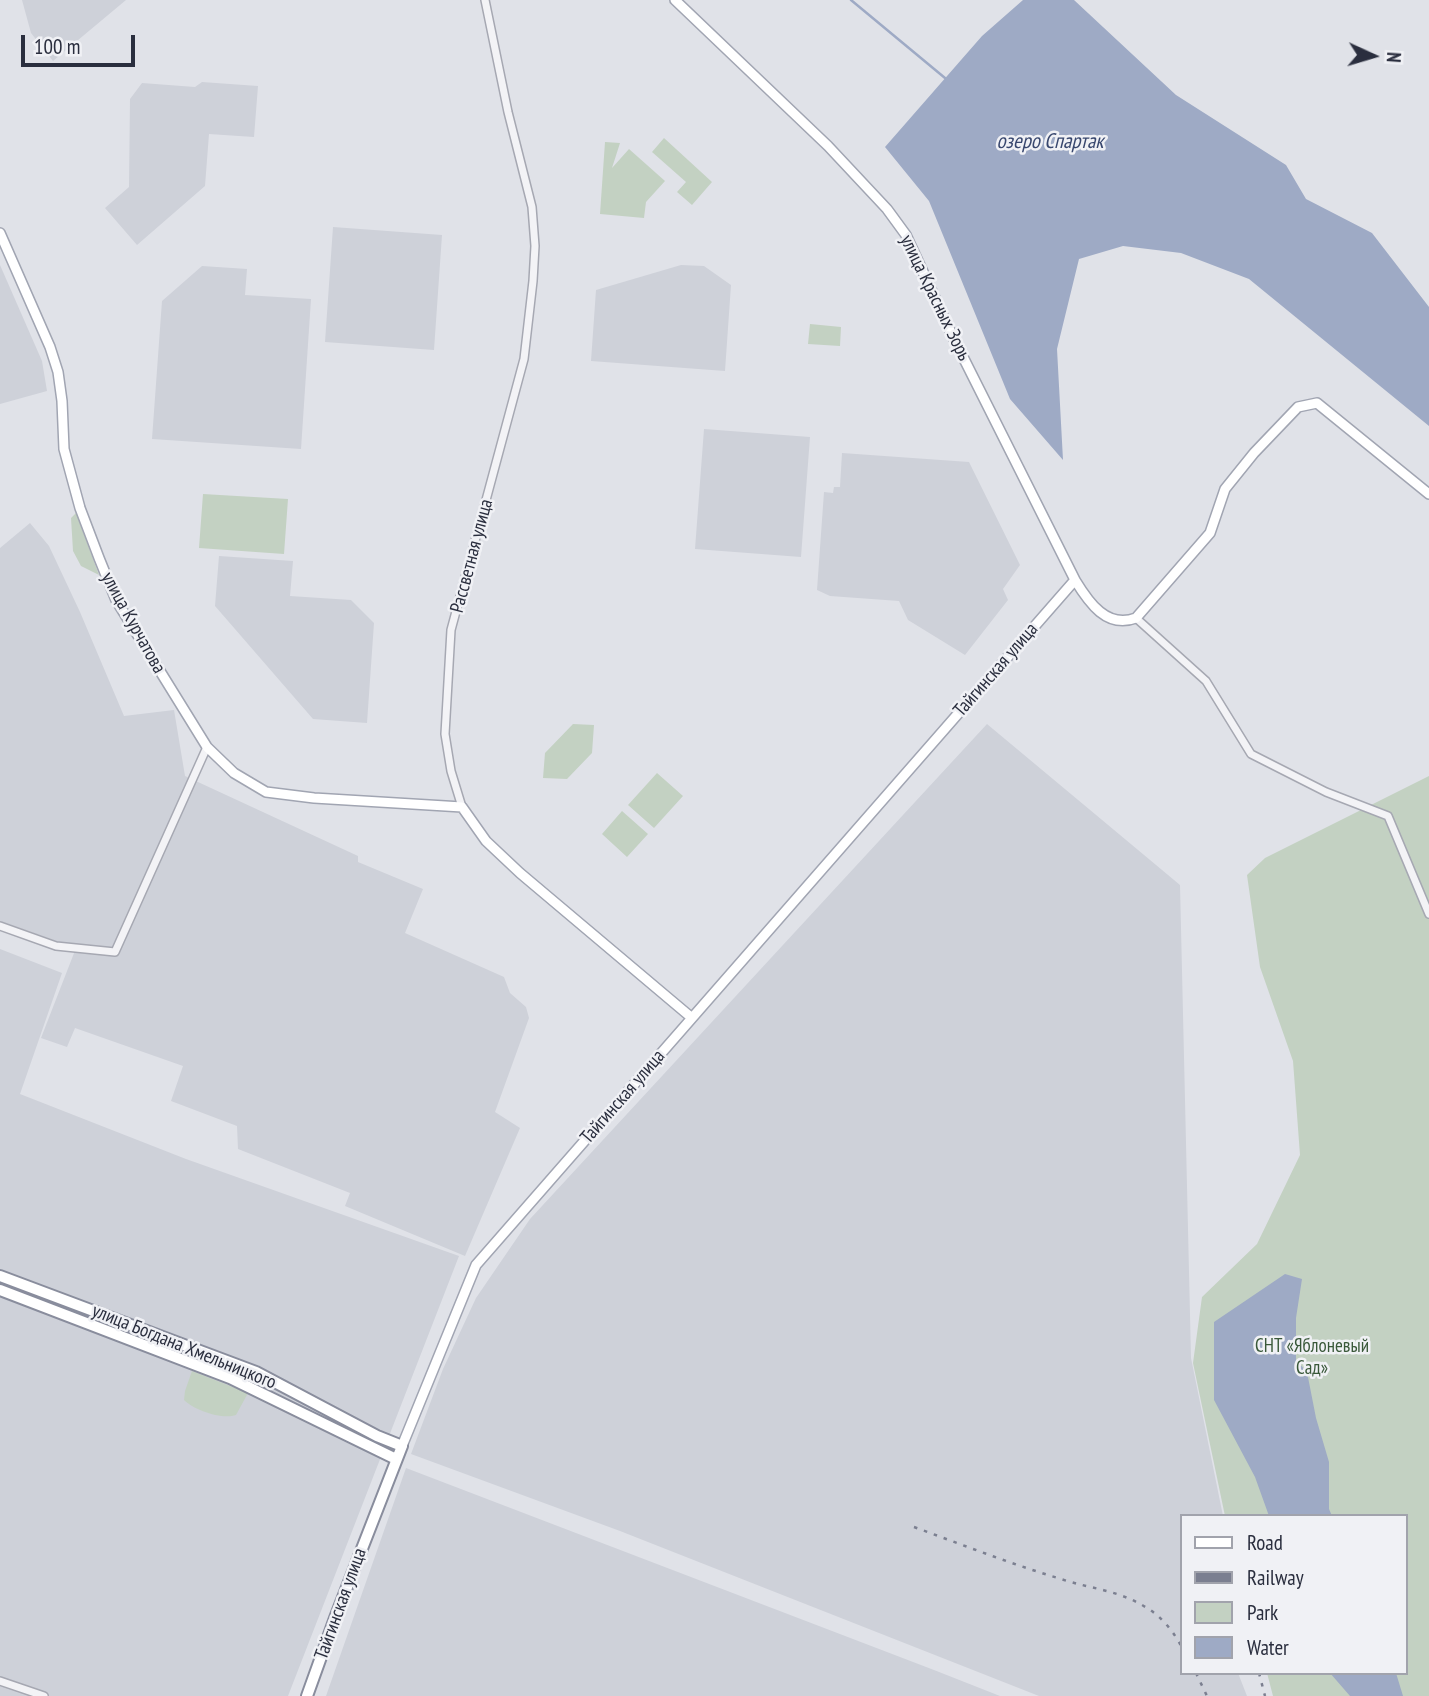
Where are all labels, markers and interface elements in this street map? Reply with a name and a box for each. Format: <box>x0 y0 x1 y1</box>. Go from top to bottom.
scale bar <box>24 21 138 65</box>
north arrow <box>1338 21 1408 91</box>
text: 100 m <box>34 33 80 60</box>
text: N <box>1382 51 1406 63</box>
water label: озеро Спартак <box>997 129 1103 155</box>
street label: улица Красных Зорь <box>895 231 975 365</box>
street label: Рассветная улица <box>446 497 498 615</box>
street label: улица Курчатова <box>96 568 170 678</box>
street label: Тайгинская улица <box>949 618 1043 722</box>
street label: Тайгинская улица <box>576 1045 670 1149</box>
street label: улица Богдана Хмельницкого <box>89 1300 279 1394</box>
park label: СНТ «Яблоневый Сад» <box>1255 1336 1369 1380</box>
legend <box>1180 1514 1408 1675</box>
text: Road <box>1247 1529 1283 1556</box>
street label: Тайгинская улица <box>310 1545 372 1663</box>
text: Railway <box>1247 1564 1304 1591</box>
text: Park <box>1247 1599 1278 1626</box>
text: Water <box>1247 1634 1289 1661</box>

